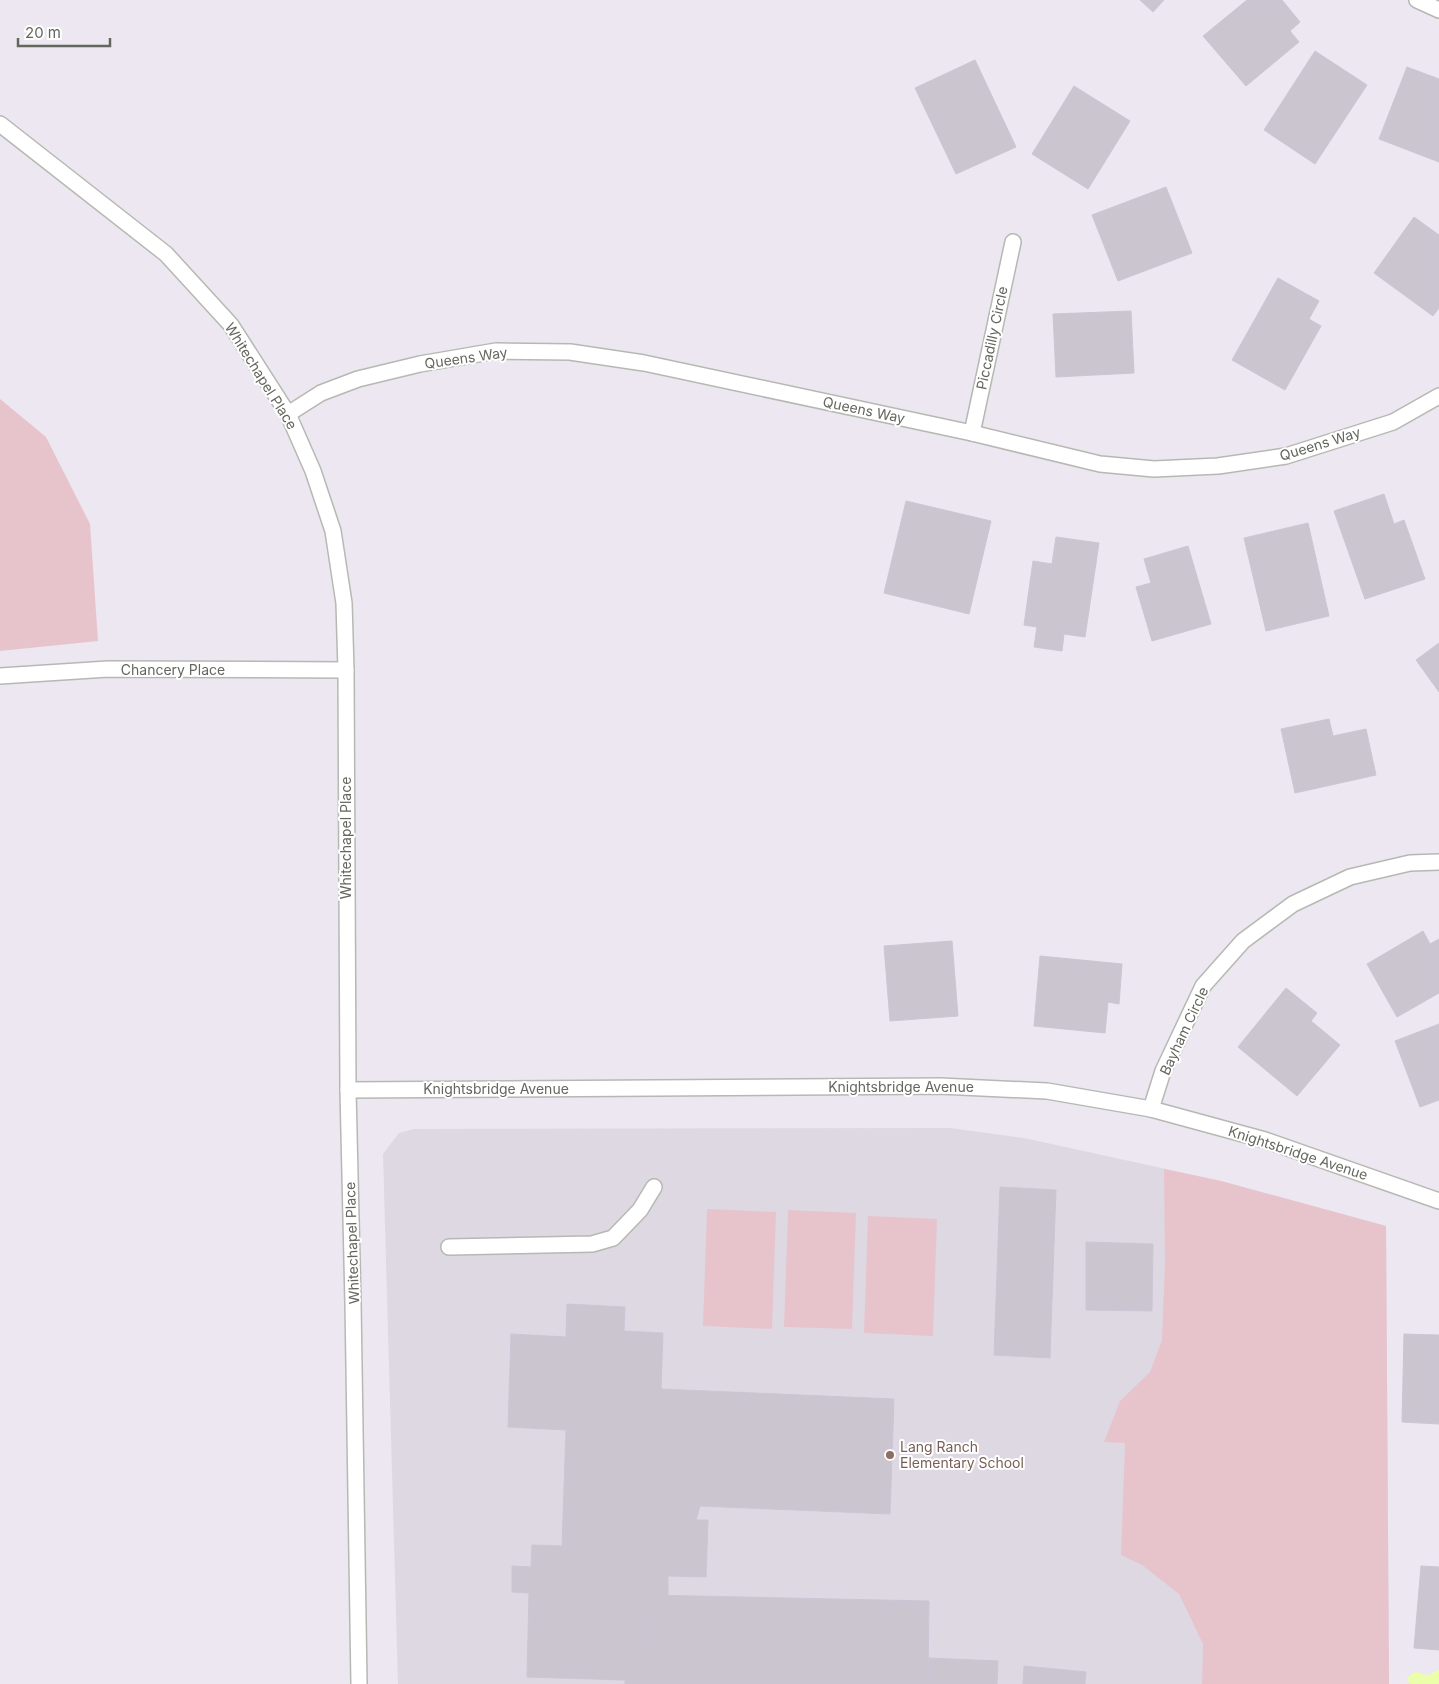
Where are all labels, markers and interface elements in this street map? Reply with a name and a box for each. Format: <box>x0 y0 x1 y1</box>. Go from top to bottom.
scale bar <box>18 15 110 47</box>
text: 20 m <box>25 23 61 42</box>
street label: Piccadilly Circle <box>972 285 1011 391</box>
street label: Whitechapel Place <box>222 319 301 432</box>
street label: Queens Way <box>423 343 509 372</box>
street label: Queens Way <box>821 393 907 427</box>
street label: Queens Way <box>1277 423 1362 464</box>
street label: Chancery Place <box>121 661 225 678</box>
street label: Whitechapel Place <box>337 777 354 899</box>
street label: Bayham Circle <box>1156 984 1211 1078</box>
street label: Knightsbridge Avenue <box>828 1078 974 1095</box>
street label: Knightsbridge Avenue <box>423 1080 569 1097</box>
street label: Knightsbridge Avenue <box>1226 1122 1370 1183</box>
street label: Whitechapel Place <box>341 1181 362 1305</box>
place label: Lang Ranch Elementary School <box>900 1438 1024 1471</box>
marker: Lang Ranch Elementary School <box>884 1449 896 1461</box>

